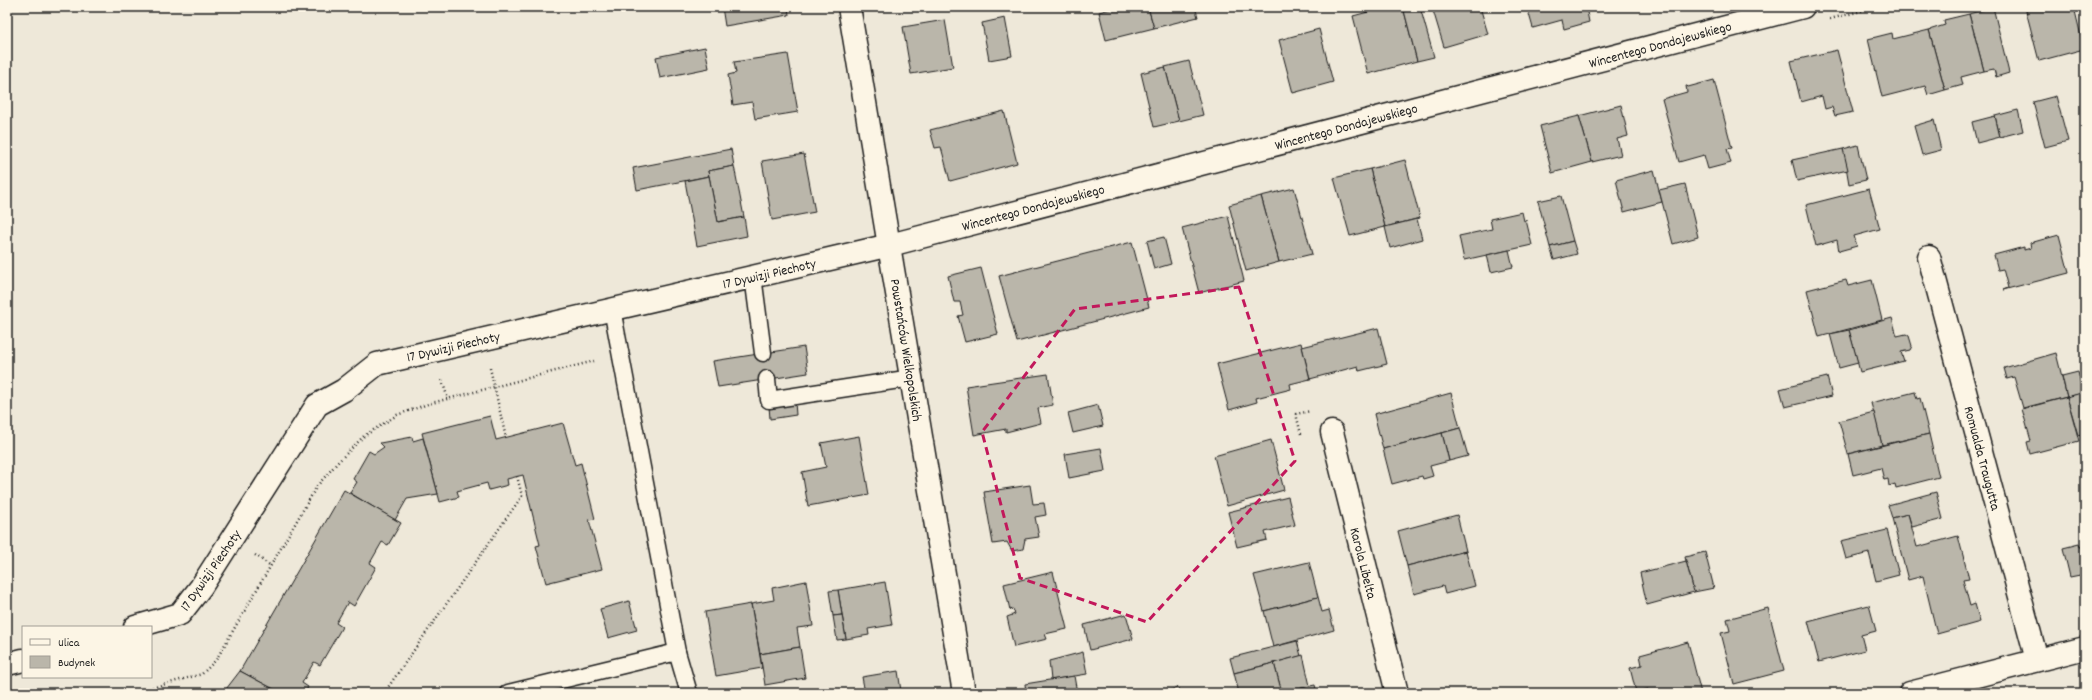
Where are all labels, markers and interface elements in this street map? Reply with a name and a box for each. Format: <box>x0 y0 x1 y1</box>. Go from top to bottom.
street label: Wincentego Dondajewskiego <box>1587 17 1734 75</box>
street label: Wincentego Dondajewskiego <box>1273 99 1420 157</box>
street label: Wincentego Dondajewskiego <box>960 180 1107 238</box>
street label: 17 Dywizji Piechoty <box>721 254 818 295</box>
street label: Powstańców Wielkopolskich <box>884 278 926 423</box>
street label: 17 Dywizji Piechoty <box>405 327 502 368</box>
street label: Romualda Traugutta <box>1958 404 2005 513</box>
street label: 17 Dywizji Piechoty <box>176 526 247 616</box>
street label: Karola Libelta <box>1344 526 1381 602</box>
legend <box>22 626 152 678</box>
text: Ulica <box>58 635 80 652</box>
text: Budynek <box>58 655 95 672</box>

